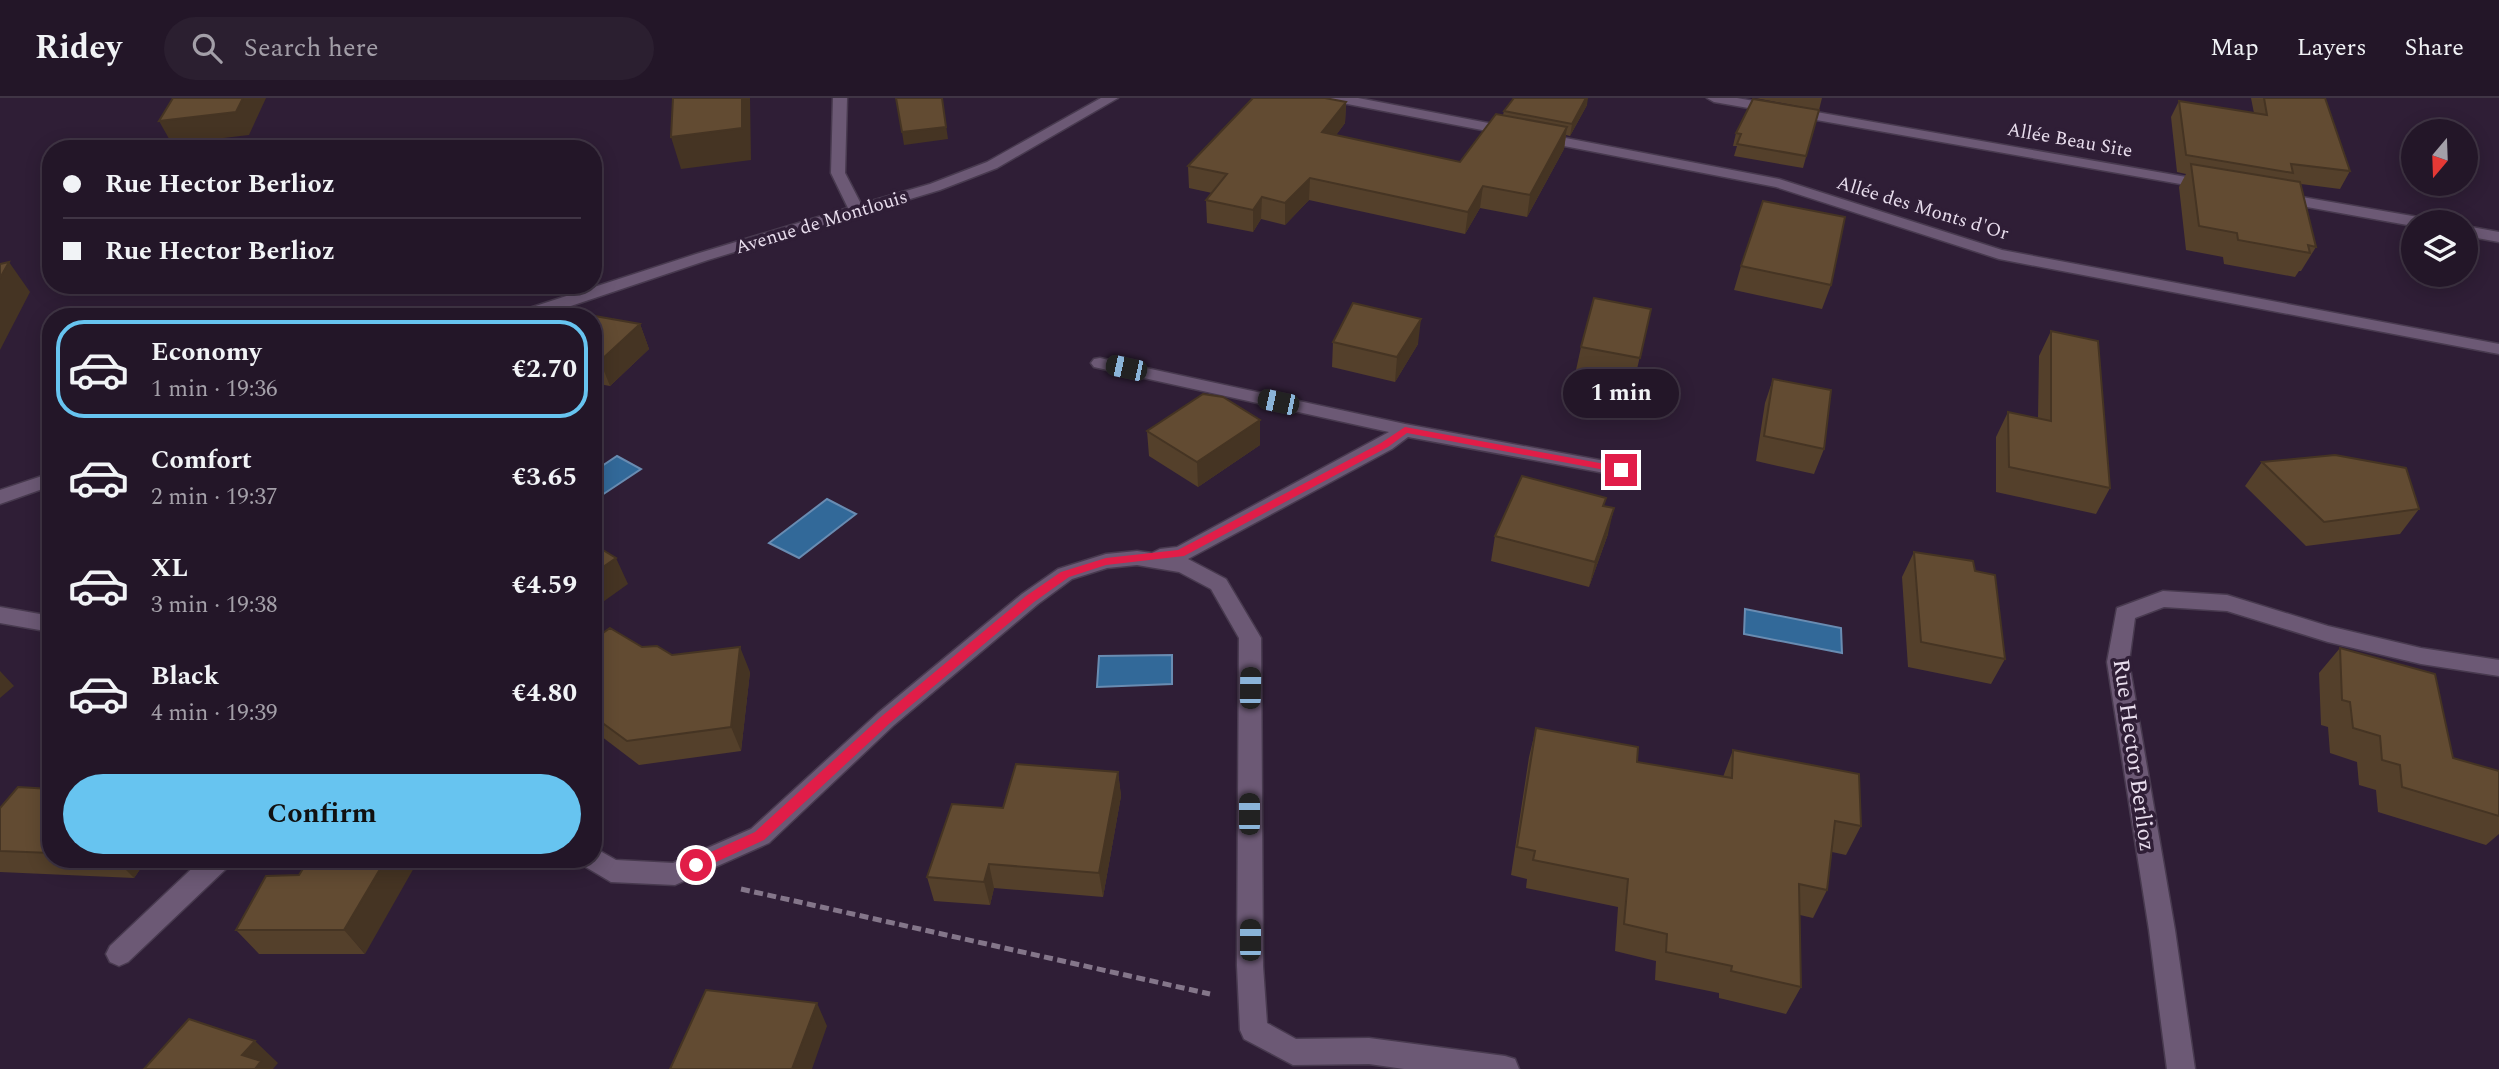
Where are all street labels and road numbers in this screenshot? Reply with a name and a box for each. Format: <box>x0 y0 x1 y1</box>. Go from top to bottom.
street label: Allée Beau Site <box>2005 115 2135 166</box>
street label: Allée des Monts d'Or <box>1833 168 2013 249</box>
street label: Avenue de Montlouis <box>732 182 911 262</box>
street label: Rue Hector Berlioz <box>2103 657 2164 854</box>

